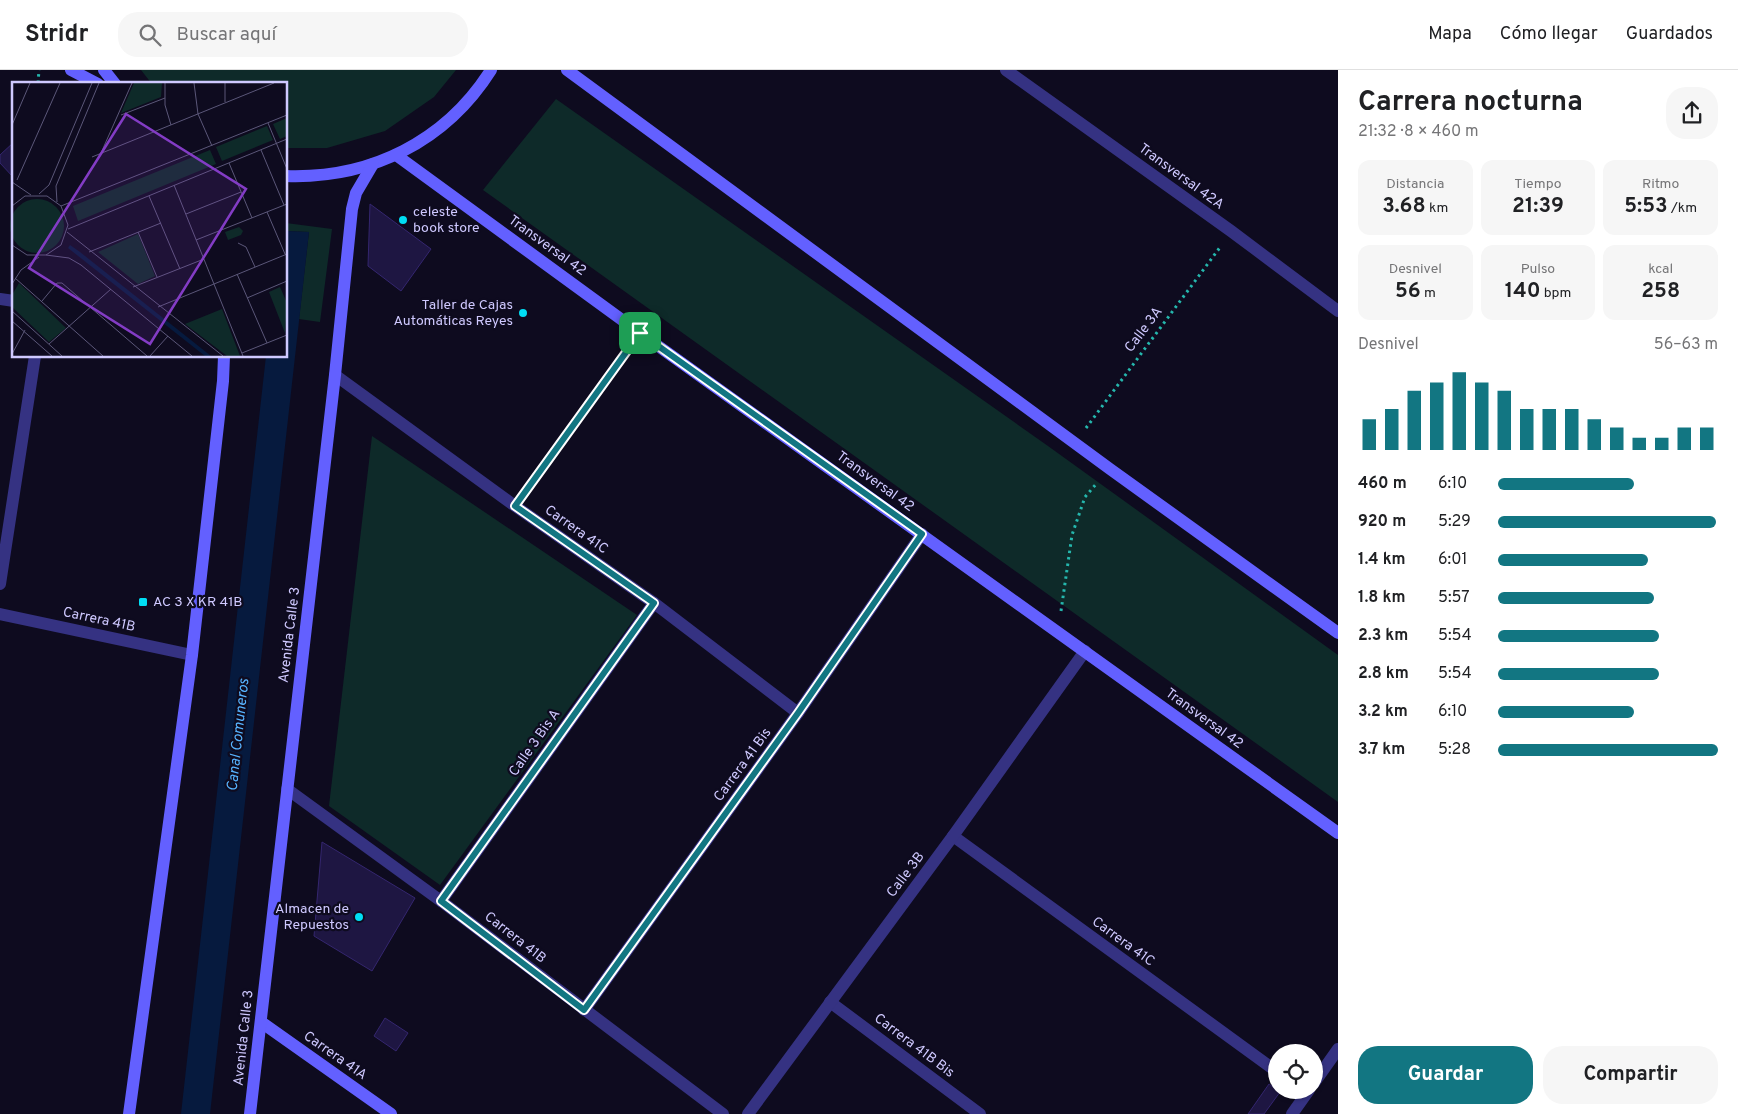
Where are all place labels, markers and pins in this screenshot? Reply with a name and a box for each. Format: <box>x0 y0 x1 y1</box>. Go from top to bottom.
place label: celeste book store <box>413 204 480 237</box>
marker: celeste book store <box>397 214 409 226</box>
place label: Taller de Cajas Automáticas Reyes <box>393 297 513 330</box>
marker: Taller de Cajas Automáticas Reyes <box>517 307 529 319</box>
pin <box>619 312 661 354</box>
place label: AC 3 X KR 41B <box>153 594 243 611</box>
marker: AC 3 X KR 41B <box>137 596 149 608</box>
place label: Almacen de Repuestos <box>275 901 349 934</box>
marker: Almacen de Repuestos <box>353 911 365 923</box>

